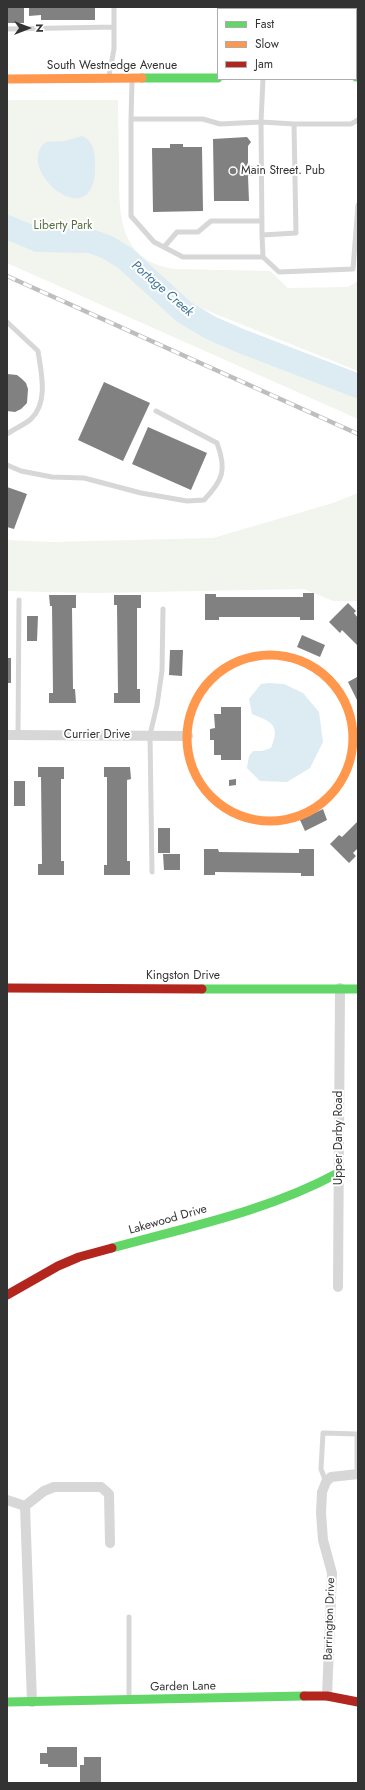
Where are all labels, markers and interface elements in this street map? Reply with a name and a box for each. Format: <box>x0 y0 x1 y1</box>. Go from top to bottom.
north arrow <box>8 8 48 48</box>
legend <box>217 8 357 80</box>
text: Fast <box>255 15 274 33</box>
text: N <box>32 24 48 32</box>
text: Slow <box>255 35 279 53</box>
text: Jam <box>255 55 273 73</box>
street label: South Westnedge Avenue <box>47 59 177 73</box>
place label: Main Street. Pub <box>241 164 325 178</box>
marker: Main Street. Pub <box>228 166 238 176</box>
park label: Liberty Park <box>34 219 92 233</box>
water label: Portage Creek <box>128 258 196 320</box>
street label: Currier Drive <box>64 728 130 742</box>
street label: Kingston Drive <box>146 969 220 983</box>
street label: Upper Darby Road <box>332 1091 346 1185</box>
street label: Lakewood Drive <box>127 1202 209 1238</box>
street label: Barrington Drive <box>321 1577 339 1661</box>
street label: Garden Lane <box>150 1679 216 1695</box>

